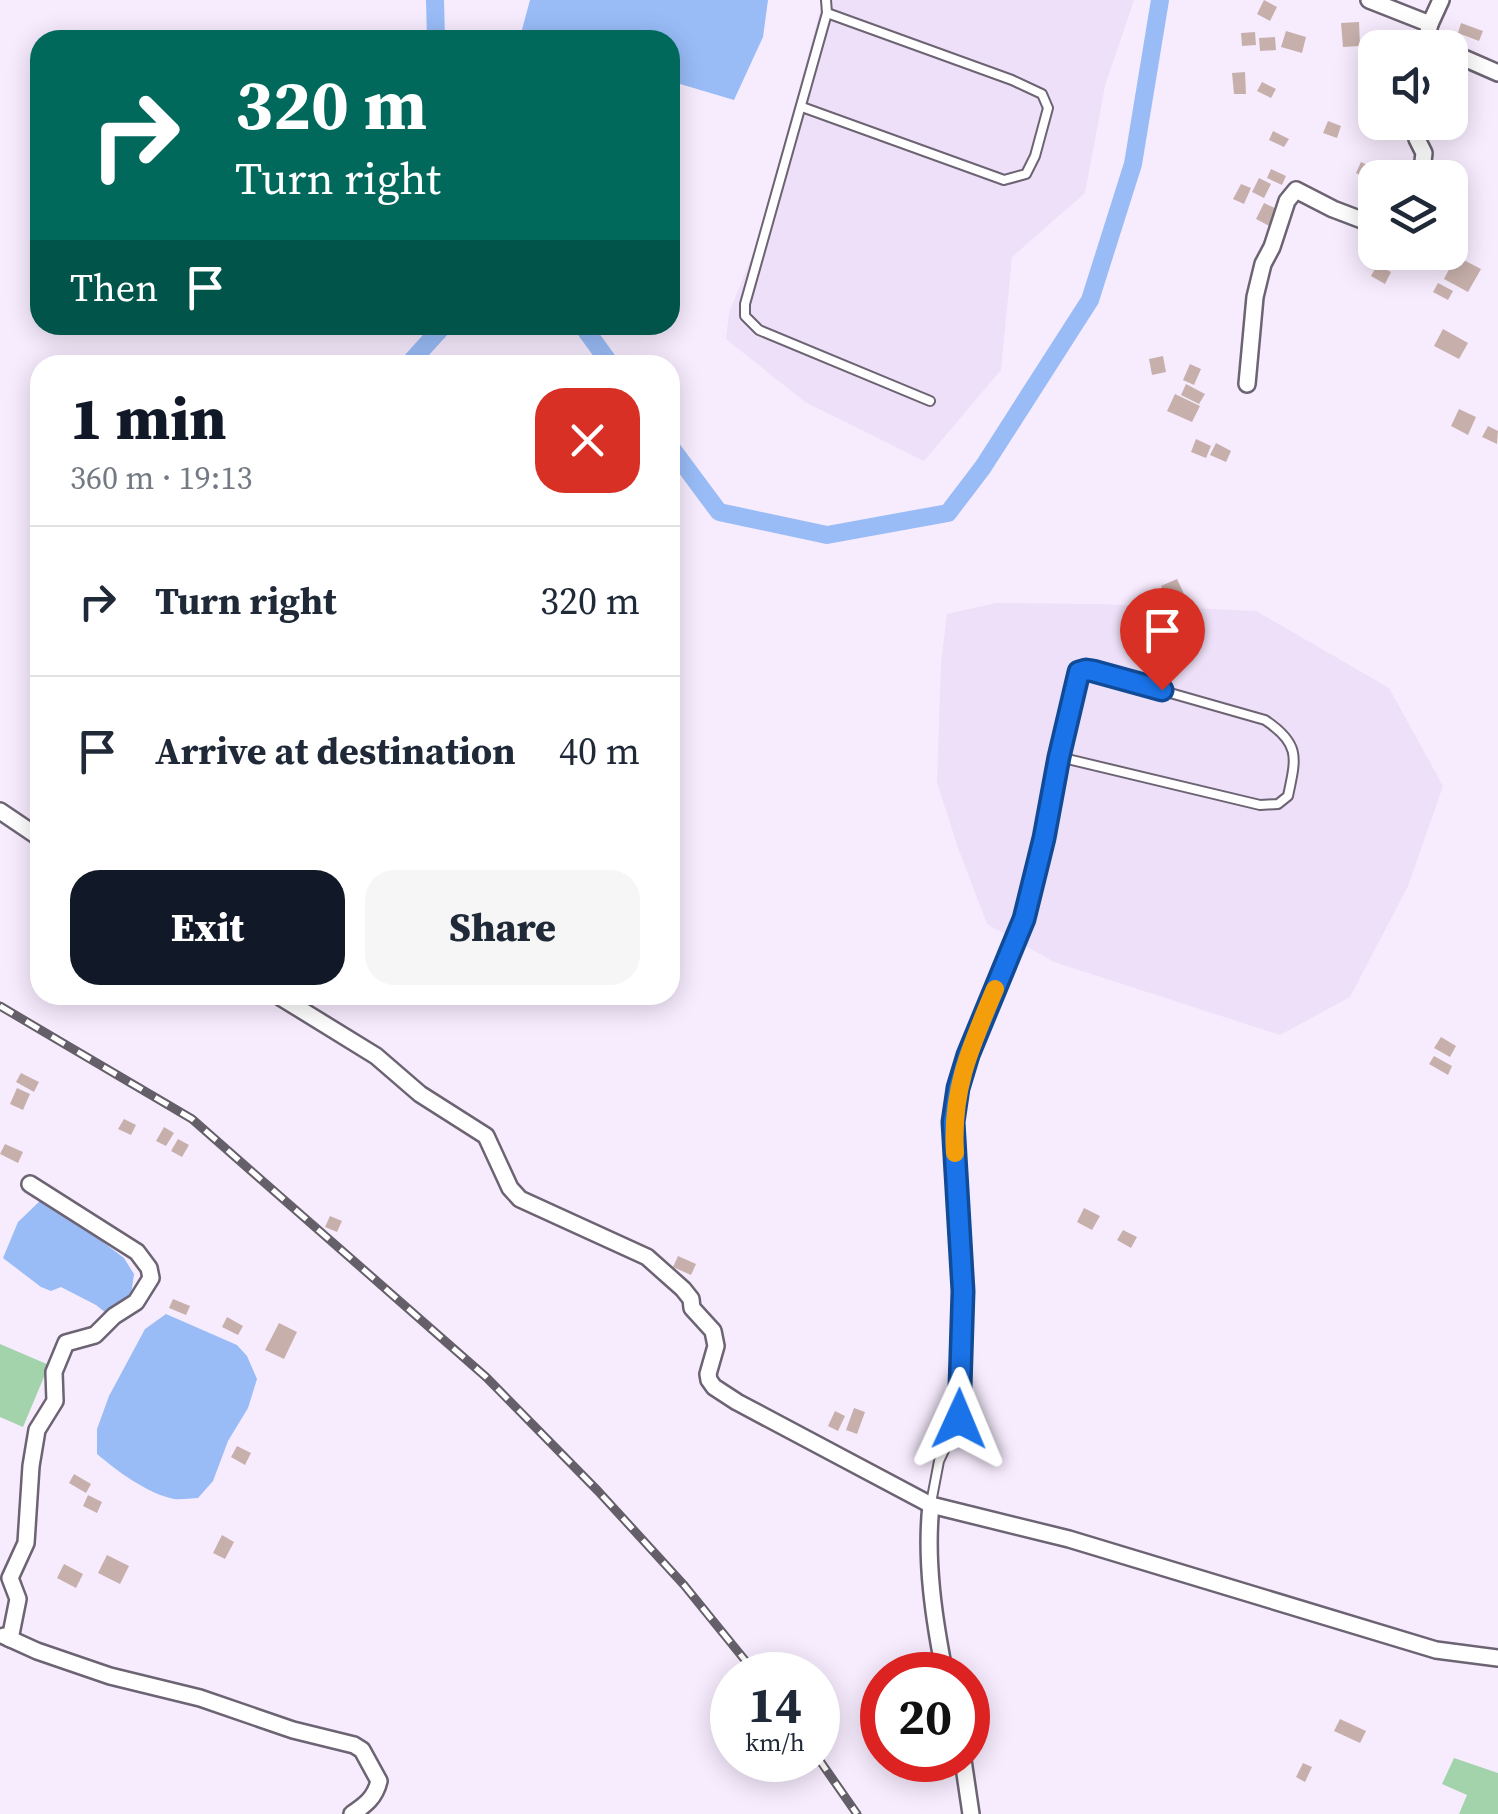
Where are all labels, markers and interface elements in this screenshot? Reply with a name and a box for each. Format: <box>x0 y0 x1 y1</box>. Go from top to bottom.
map controls <box>1358 30 1468 270</box>
button: sound <box>1358 30 1468 140</box>
text: 320 m <box>235 56 427 152</box>
icon: right <box>70 70 200 200</box>
text: Turn right <box>235 147 441 209</box>
button: layers <box>1358 160 1468 270</box>
icon: arrive <box>178 260 233 315</box>
text: Then <box>70 262 158 314</box>
text: 1 min <box>70 377 226 459</box>
button: close <box>535 388 640 493</box>
text: 360 m · 19:13 <box>70 456 252 500</box>
icon: right <box>70 574 125 629</box>
text: Turn right <box>155 575 337 627</box>
text: 320 m <box>540 575 640 627</box>
pin <box>1120 588 1205 691</box>
icon: arrive <box>1135 603 1190 658</box>
icon: arrive <box>70 724 125 779</box>
text: Arrive at destination <box>155 725 516 777</box>
text: 40 m <box>559 725 640 777</box>
button: Exit <box>70 870 345 985</box>
button: Share <box>365 870 640 985</box>
position arrow <box>907 1367 1011 1471</box>
speed limit sign: 20 <box>860 1652 990 1782</box>
text: 14 <box>748 1670 802 1739</box>
text: km/h <box>745 1725 805 1759</box>

